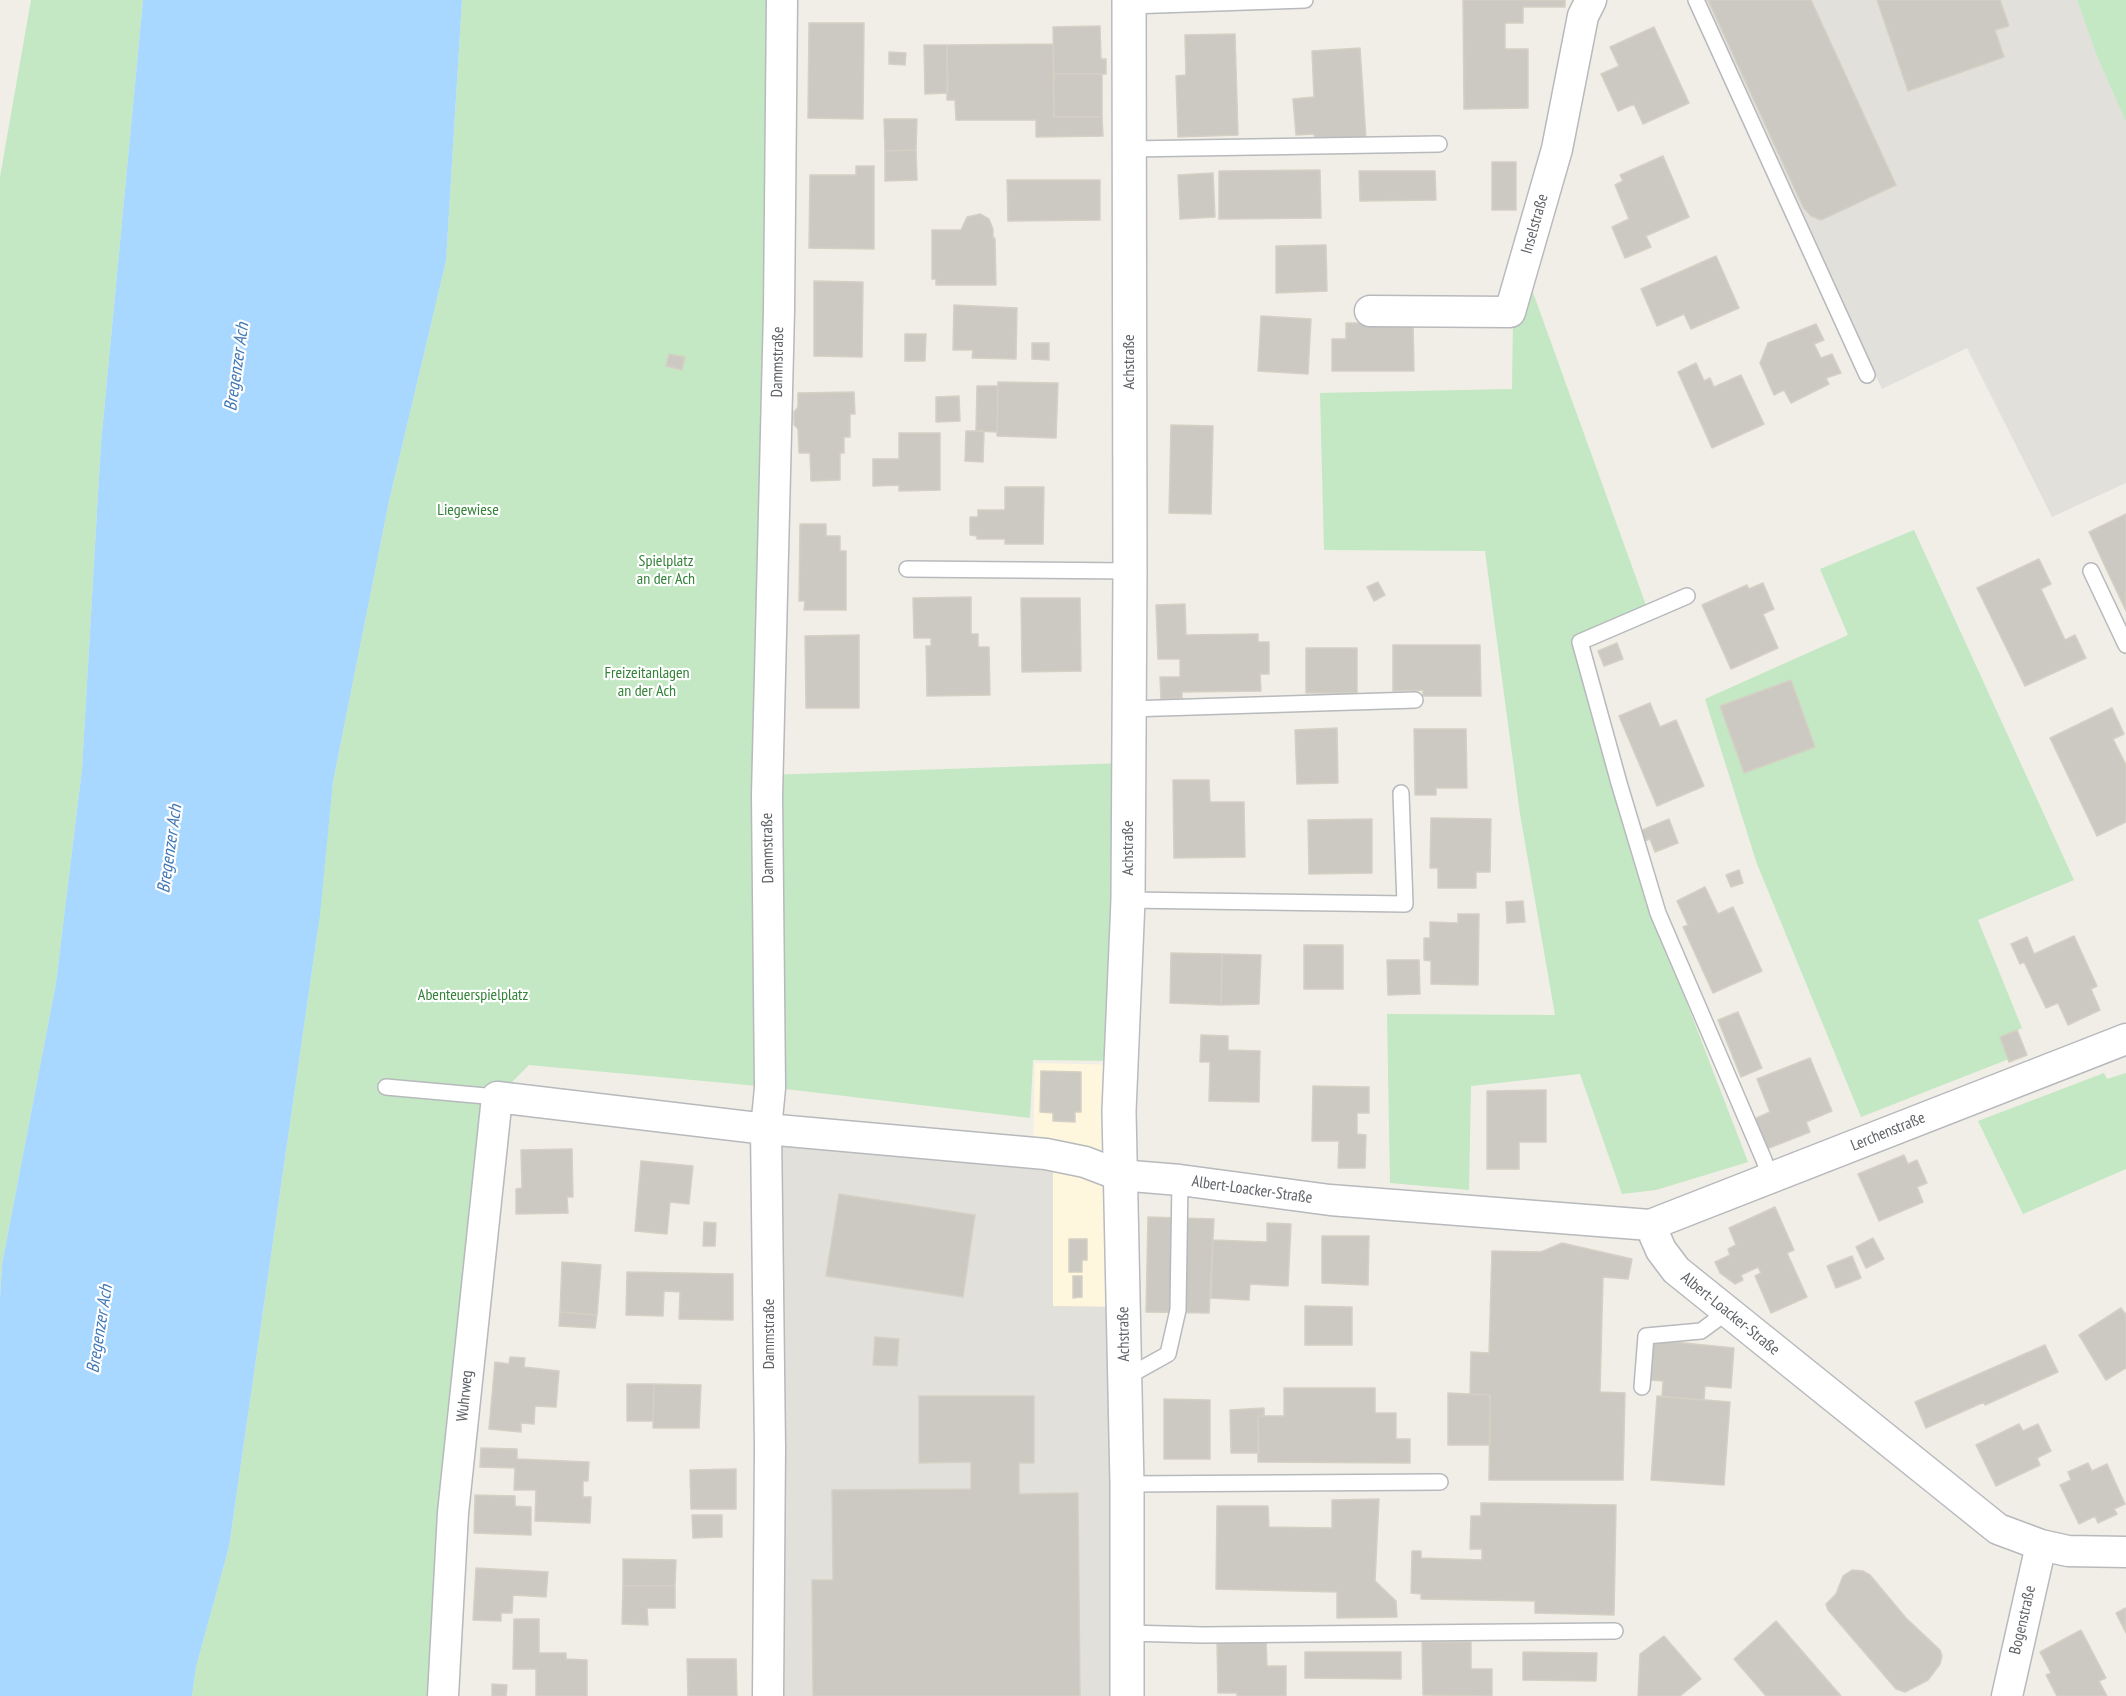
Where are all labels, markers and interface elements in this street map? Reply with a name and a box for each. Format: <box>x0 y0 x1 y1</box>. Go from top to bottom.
street label: Inselstraße <box>1517 192 1553 256</box>
water label: Bregenzer Ach <box>220 321 254 413</box>
street label: Dammstraße <box>768 327 788 397</box>
street label: Achstraße <box>1119 334 1139 390</box>
park label: Liegewiese <box>437 500 499 520</box>
park label: Spielplatz an der Ach <box>637 551 695 589</box>
park label: Freizeitanlagen an der Ach <box>604 663 690 701</box>
water label: Bregenzer Ach <box>153 803 187 895</box>
street label: Dammstraße <box>758 813 778 883</box>
street label: Achstraße <box>1118 820 1138 876</box>
park label: Abenteuerspielplatz <box>418 985 528 1005</box>
street label: Lerchenstraße <box>1848 1108 1928 1156</box>
street label: Albert-Loacker-Straße <box>1191 1172 1313 1208</box>
street label: Albert-Loacker-Straße <box>1677 1268 1783 1360</box>
water label: Bregenzer Ach <box>82 1283 118 1375</box>
street label: Dammstraße <box>759 1299 779 1369</box>
street label: Achstraße <box>1114 1306 1134 1362</box>
street label: Wuhrweg <box>453 1370 477 1422</box>
street label: Bogenstraße <box>2006 1584 2040 1656</box>

